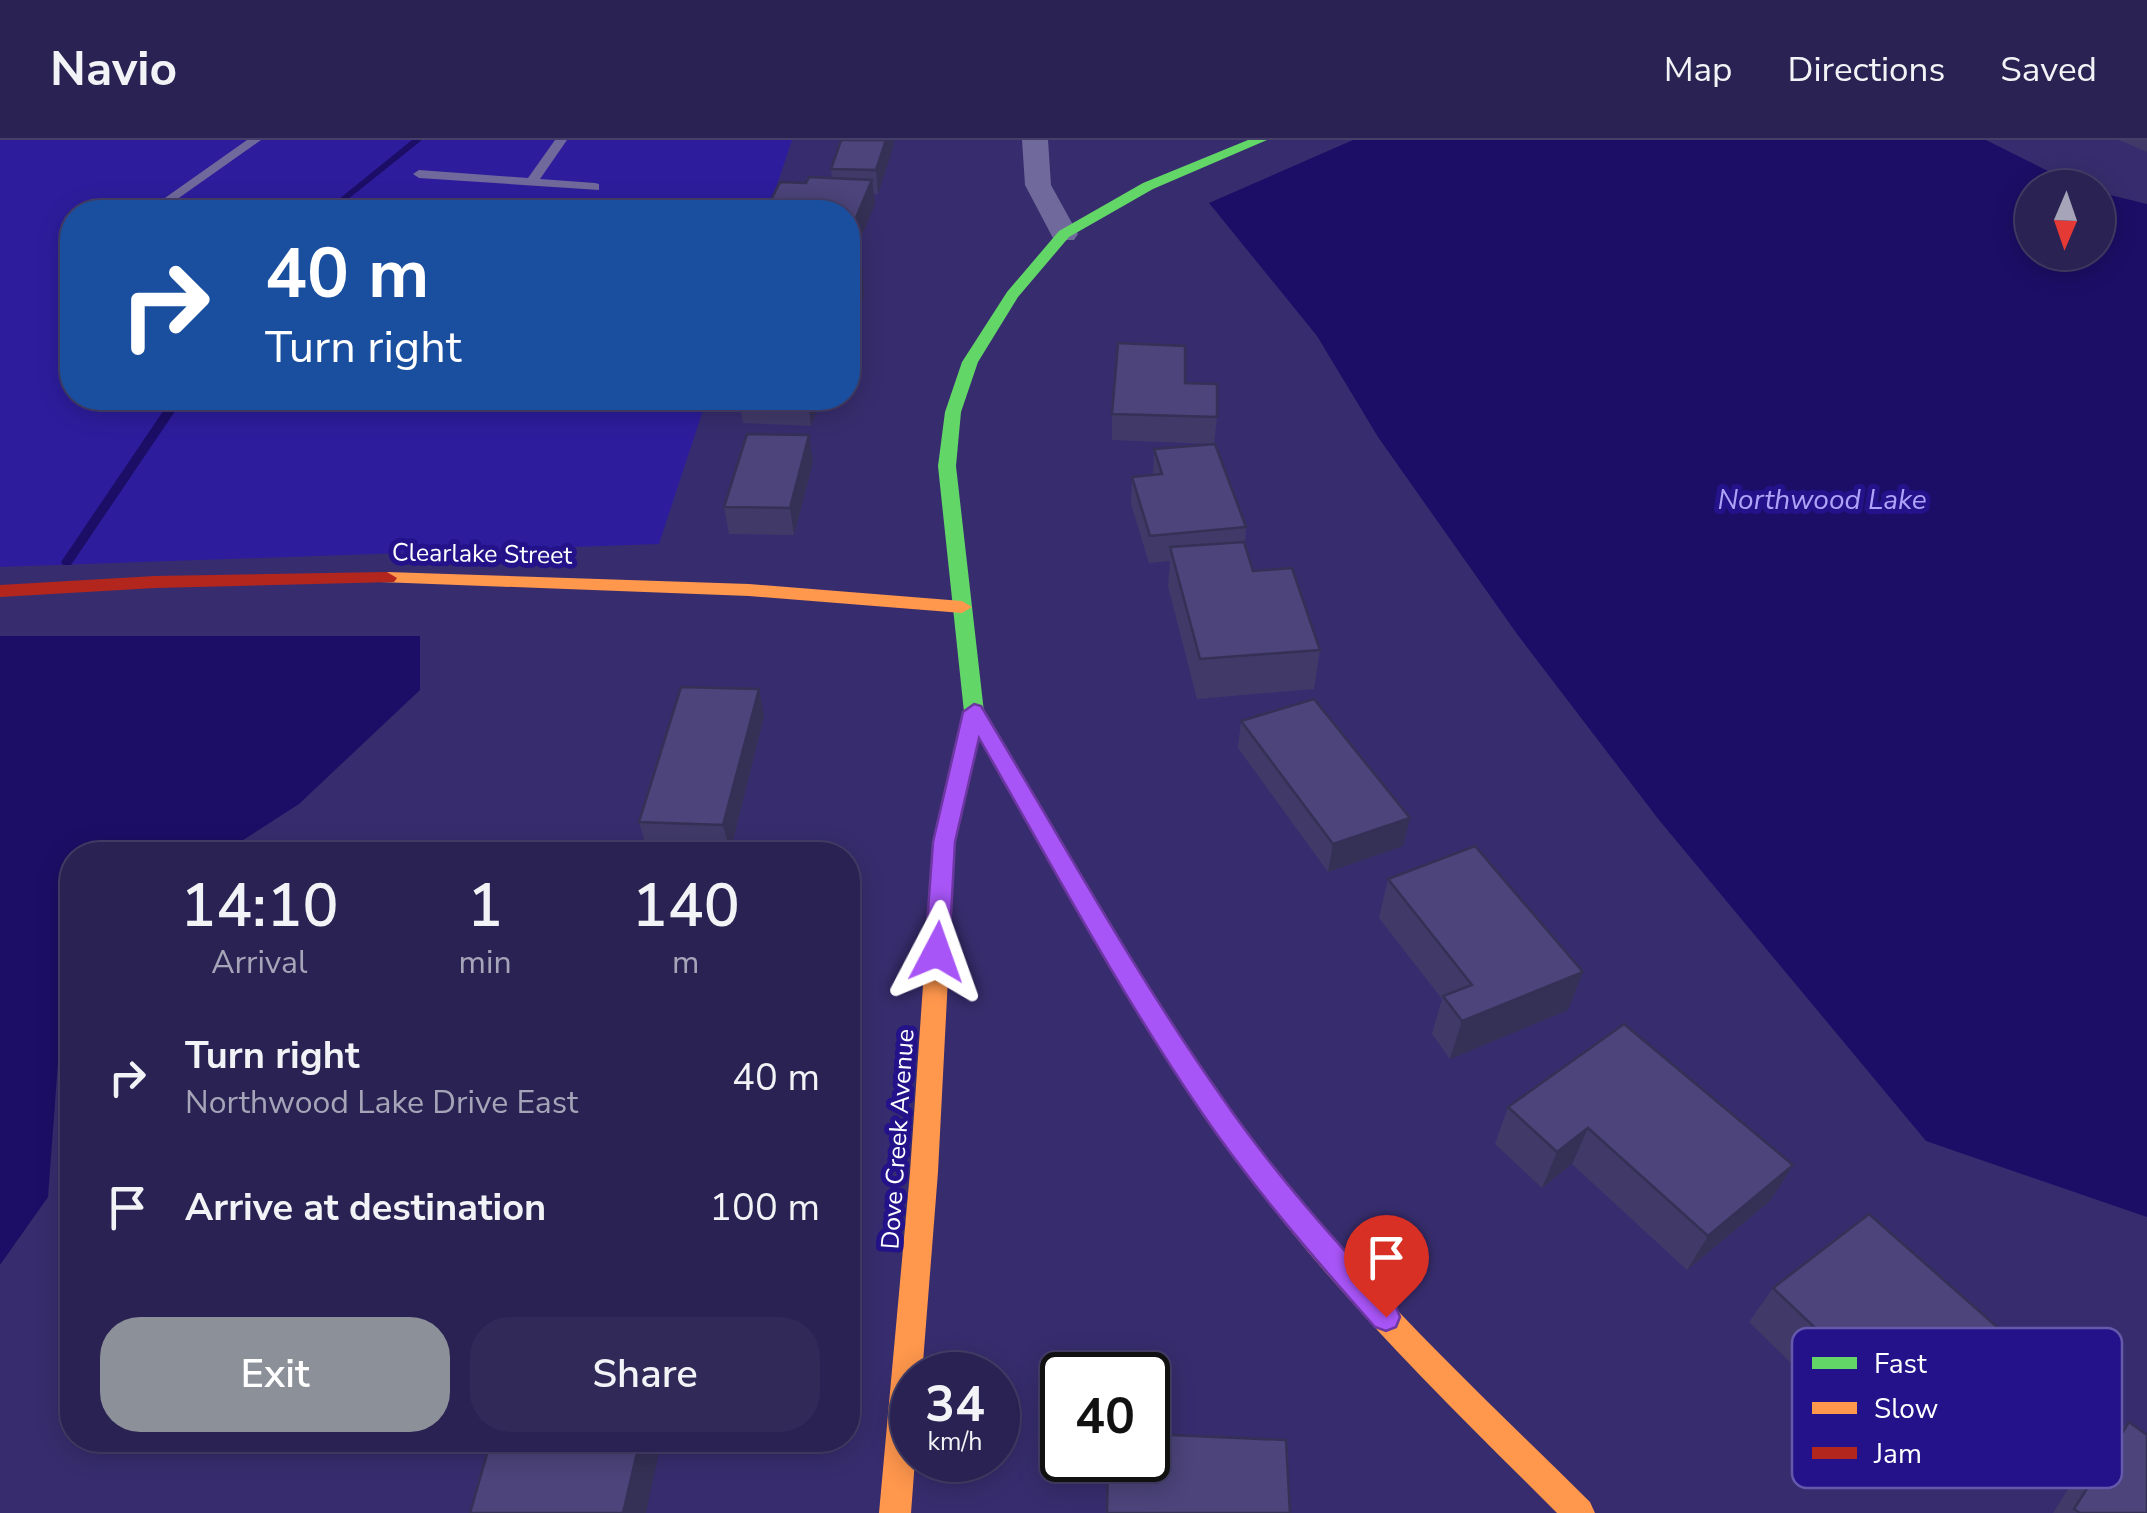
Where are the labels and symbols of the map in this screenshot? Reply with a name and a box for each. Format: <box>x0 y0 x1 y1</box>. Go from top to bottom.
north arrow <box>2015 170 2115 270</box>
water label: Northwood Lake <box>1717 481 1927 519</box>
street label: Clearlake Street <box>392 535 573 573</box>
position arrow <box>885 900 989 1004</box>
street label: Dove Creek Avenue <box>873 1028 923 1250</box>
pin <box>1344 1215 1429 1318</box>
legend <box>1792 1328 2122 1488</box>
text: Fast <box>1874 1345 1927 1383</box>
speed limit sign: 40 <box>1040 1352 1170 1482</box>
text: Slow <box>1874 1390 1938 1428</box>
text: Jam <box>1873 1435 1922 1473</box>

